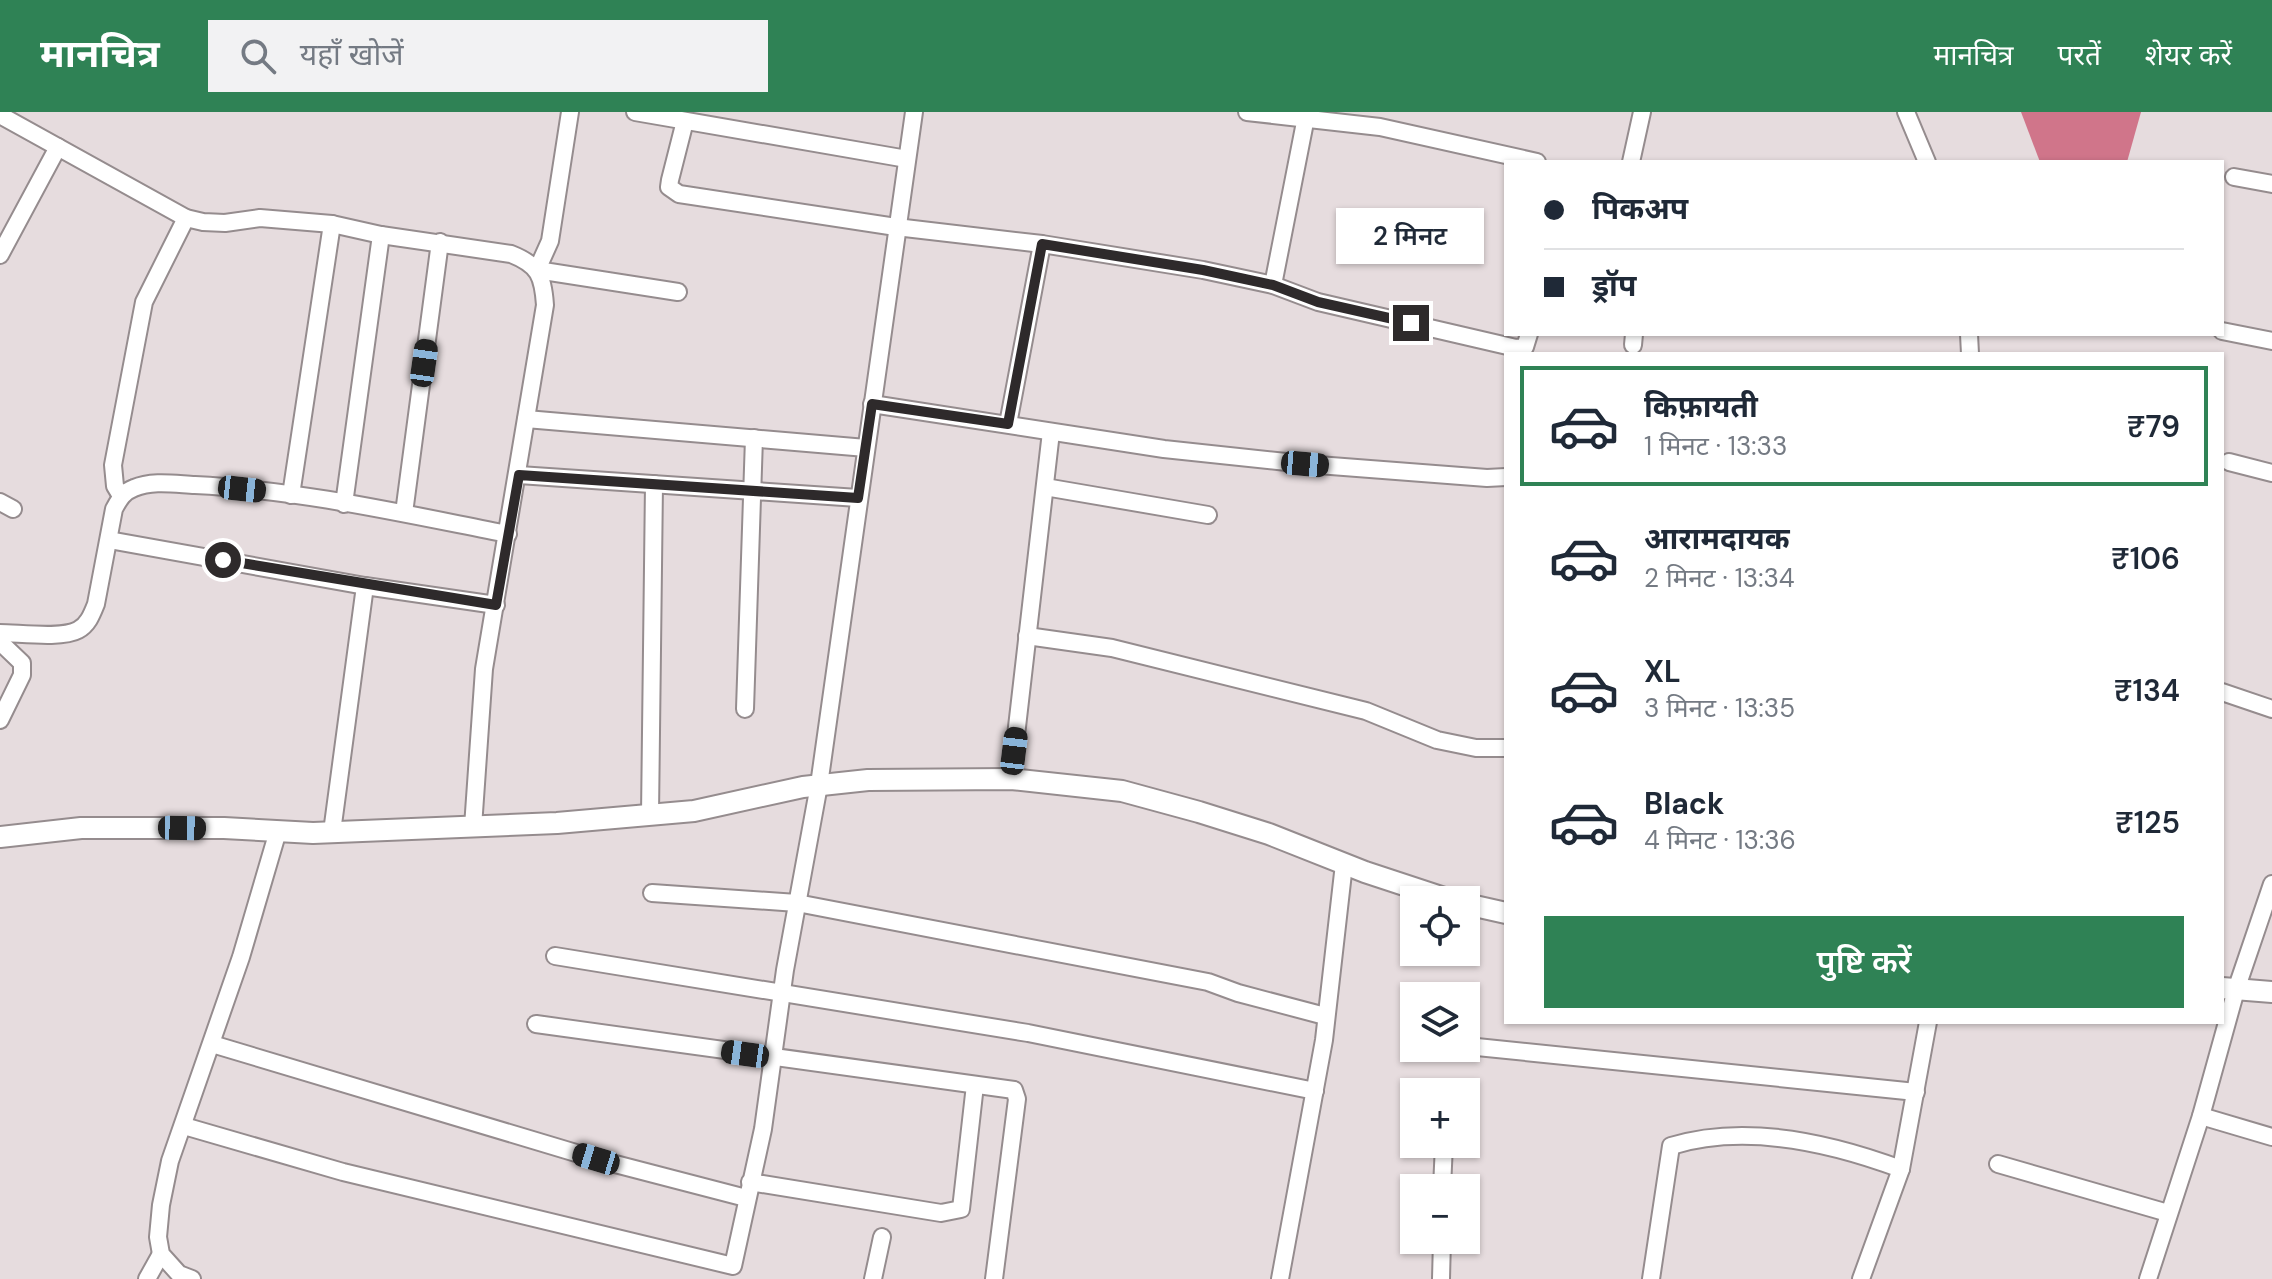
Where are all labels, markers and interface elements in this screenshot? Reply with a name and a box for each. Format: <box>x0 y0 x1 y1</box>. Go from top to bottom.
search box <box>208 20 768 92</box>
text: मानचित्र <box>40 29 160 79</box>
icon: search <box>236 34 280 78</box>
text: यहाँ खोजें <box>300 35 403 74</box>
text: मानचित्र <box>1934 37 2014 74</box>
text: परतें <box>2058 37 2101 74</box>
text: शेयर करें <box>2145 37 2232 74</box>
text: पिकअप <box>1592 189 1688 228</box>
callout: 2 मिनट <box>1337 207 1485 263</box>
text: 2 मिनट <box>1373 219 1447 253</box>
text: ड्रॉप <box>1592 266 1636 305</box>
route end <box>1393 305 1429 341</box>
car <box>409 338 439 388</box>
text: किफ़ायती <box>1644 387 1758 426</box>
icon: car <box>1548 390 1620 462</box>
text: ₹79 <box>2127 407 2180 446</box>
text: 1 मिनट · 13:33 <box>1644 429 1787 463</box>
car <box>1280 450 1330 478</box>
car <box>217 475 267 503</box>
text: आरामदायक <box>1644 519 1790 558</box>
icon: car <box>1548 522 1620 594</box>
text: ₹106 <box>2111 539 2180 578</box>
route start <box>205 542 241 578</box>
text: 2 मिनट · 13:34 <box>1644 561 1795 595</box>
text: XL <box>1644 652 1681 691</box>
icon: car <box>1548 654 1620 726</box>
text: ₹134 <box>2114 671 2180 710</box>
text: 3 मिनट · 13:35 <box>1644 691 1795 725</box>
car <box>999 726 1029 776</box>
text: Black <box>1644 784 1724 823</box>
icon: car <box>1548 786 1620 858</box>
text: ₹125 <box>2115 803 2180 842</box>
car <box>158 816 206 840</box>
text: 4 मिनट · 13:36 <box>1644 823 1796 857</box>
map controls <box>1400 886 1480 1254</box>
button: locate <box>1400 886 1480 966</box>
button: पुष्टि करें <box>1544 916 2184 1008</box>
button: layers <box>1400 982 1480 1062</box>
car <box>720 1039 770 1069</box>
button: + <box>1400 1078 1480 1158</box>
car <box>570 1141 622 1177</box>
button: − <box>1400 1174 1480 1254</box>

